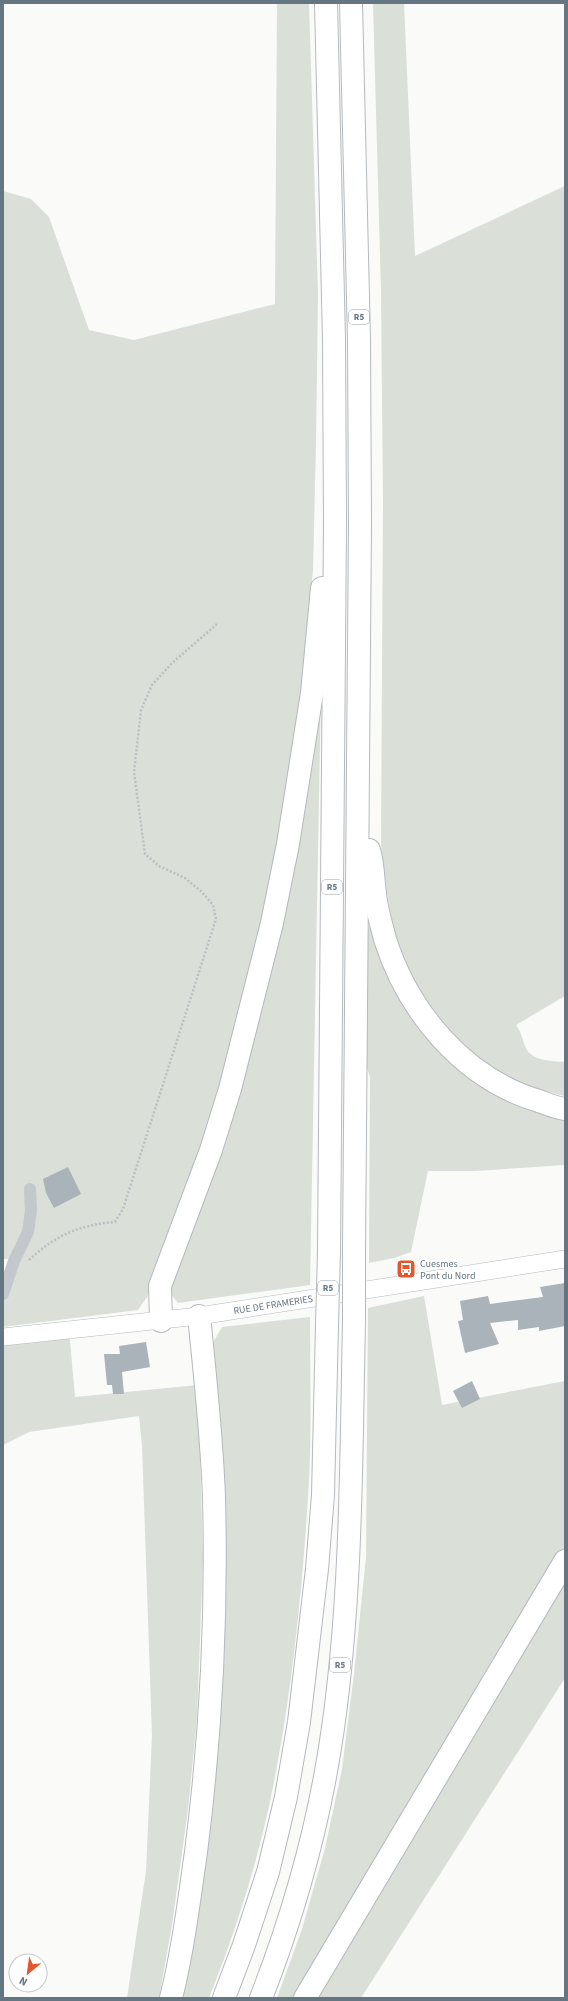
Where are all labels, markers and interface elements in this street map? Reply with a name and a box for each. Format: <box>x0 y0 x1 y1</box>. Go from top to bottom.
road number: R5 <box>349 310 369 324</box>
road number: R5 <box>322 880 342 894</box>
place label: Cuesmes Pont du Nord <box>420 1257 476 1283</box>
bus stop icon: Cuesmes Pont du Nord <box>395 1258 417 1280</box>
road number: R5 <box>318 1281 338 1295</box>
street label: RUE DE FRAMERIES <box>232 1292 314 1318</box>
road number: R5 <box>330 1658 350 1672</box>
north arrow <box>8 1953 48 1993</box>
text: N <box>17 1973 30 1990</box>

